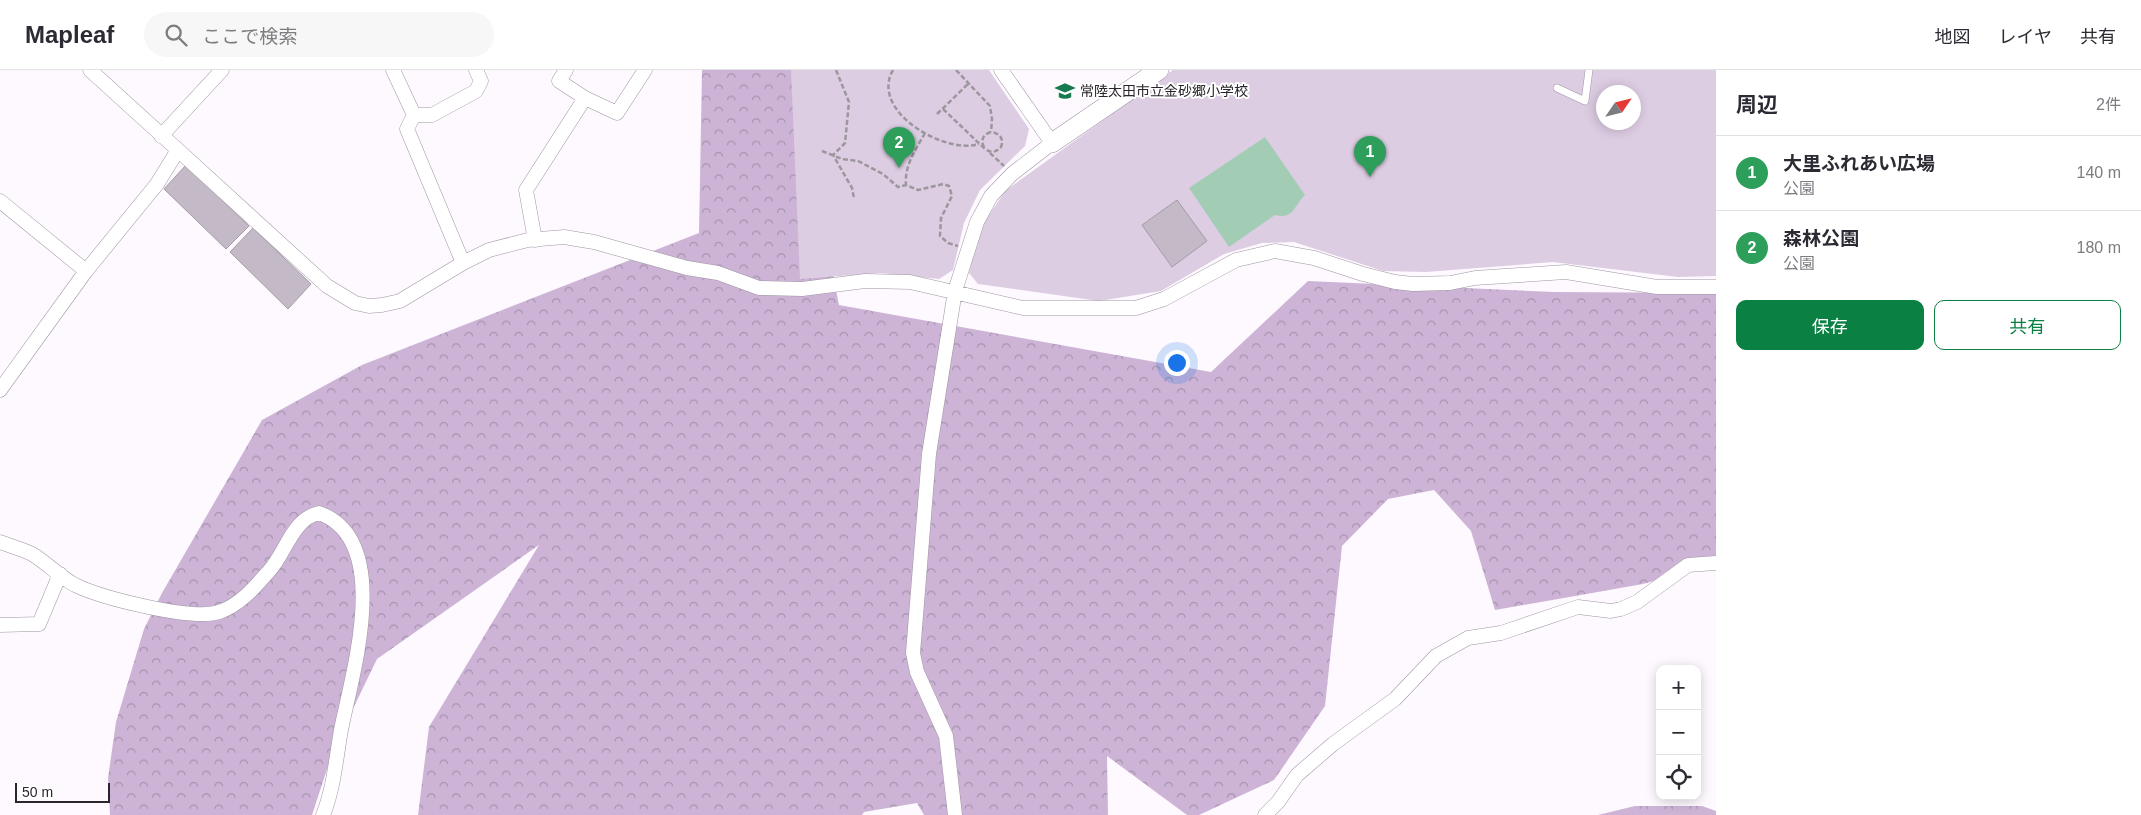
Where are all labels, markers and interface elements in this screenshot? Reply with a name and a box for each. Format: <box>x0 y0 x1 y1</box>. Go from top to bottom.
search box <box>144 12 494 57</box>
text: Mapleaf <box>25 21 114 48</box>
icon: search <box>162 21 190 49</box>
text: ここで検索 <box>202 26 297 47</box>
text: 地図 <box>1935 27 1971 47</box>
text: レイヤ <box>1999 27 2052 47</box>
text: 共有 <box>2080 27 2116 47</box>
school or university icon: 常陸太田市立金砂郷小学校 <box>1054 80 1076 102</box>
place label: 常陸太田市立金砂郷小学校 <box>1080 83 1248 99</box>
north arrow <box>1596 85 1641 130</box>
text: 周辺 <box>1736 93 1778 116</box>
text: 2件 <box>2096 96 2121 113</box>
pin: 2 <box>883 127 915 168</box>
pin: 1 <box>1354 136 1386 177</box>
text: 大里ふれあい広場 <box>1783 153 1935 174</box>
text: 1 <box>1748 164 1756 181</box>
text: 140 m <box>2077 164 2121 181</box>
text: 公園 <box>1783 180 1815 197</box>
text: 森林公園 <box>1783 228 1859 249</box>
text: 2 <box>1748 239 1756 256</box>
text: 180 m <box>2077 239 2121 256</box>
text: 公園 <box>1783 255 1815 272</box>
button: 保存 <box>1736 300 1924 350</box>
button: 共有 <box>1934 300 2121 350</box>
your location <box>1164 350 1190 376</box>
map controls <box>1656 665 1701 800</box>
button: + <box>1656 665 1701 710</box>
button: − <box>1656 710 1701 755</box>
button: locate <box>1656 755 1701 800</box>
scale bar <box>15 780 110 803</box>
text: 50 m <box>22 784 53 800</box>

